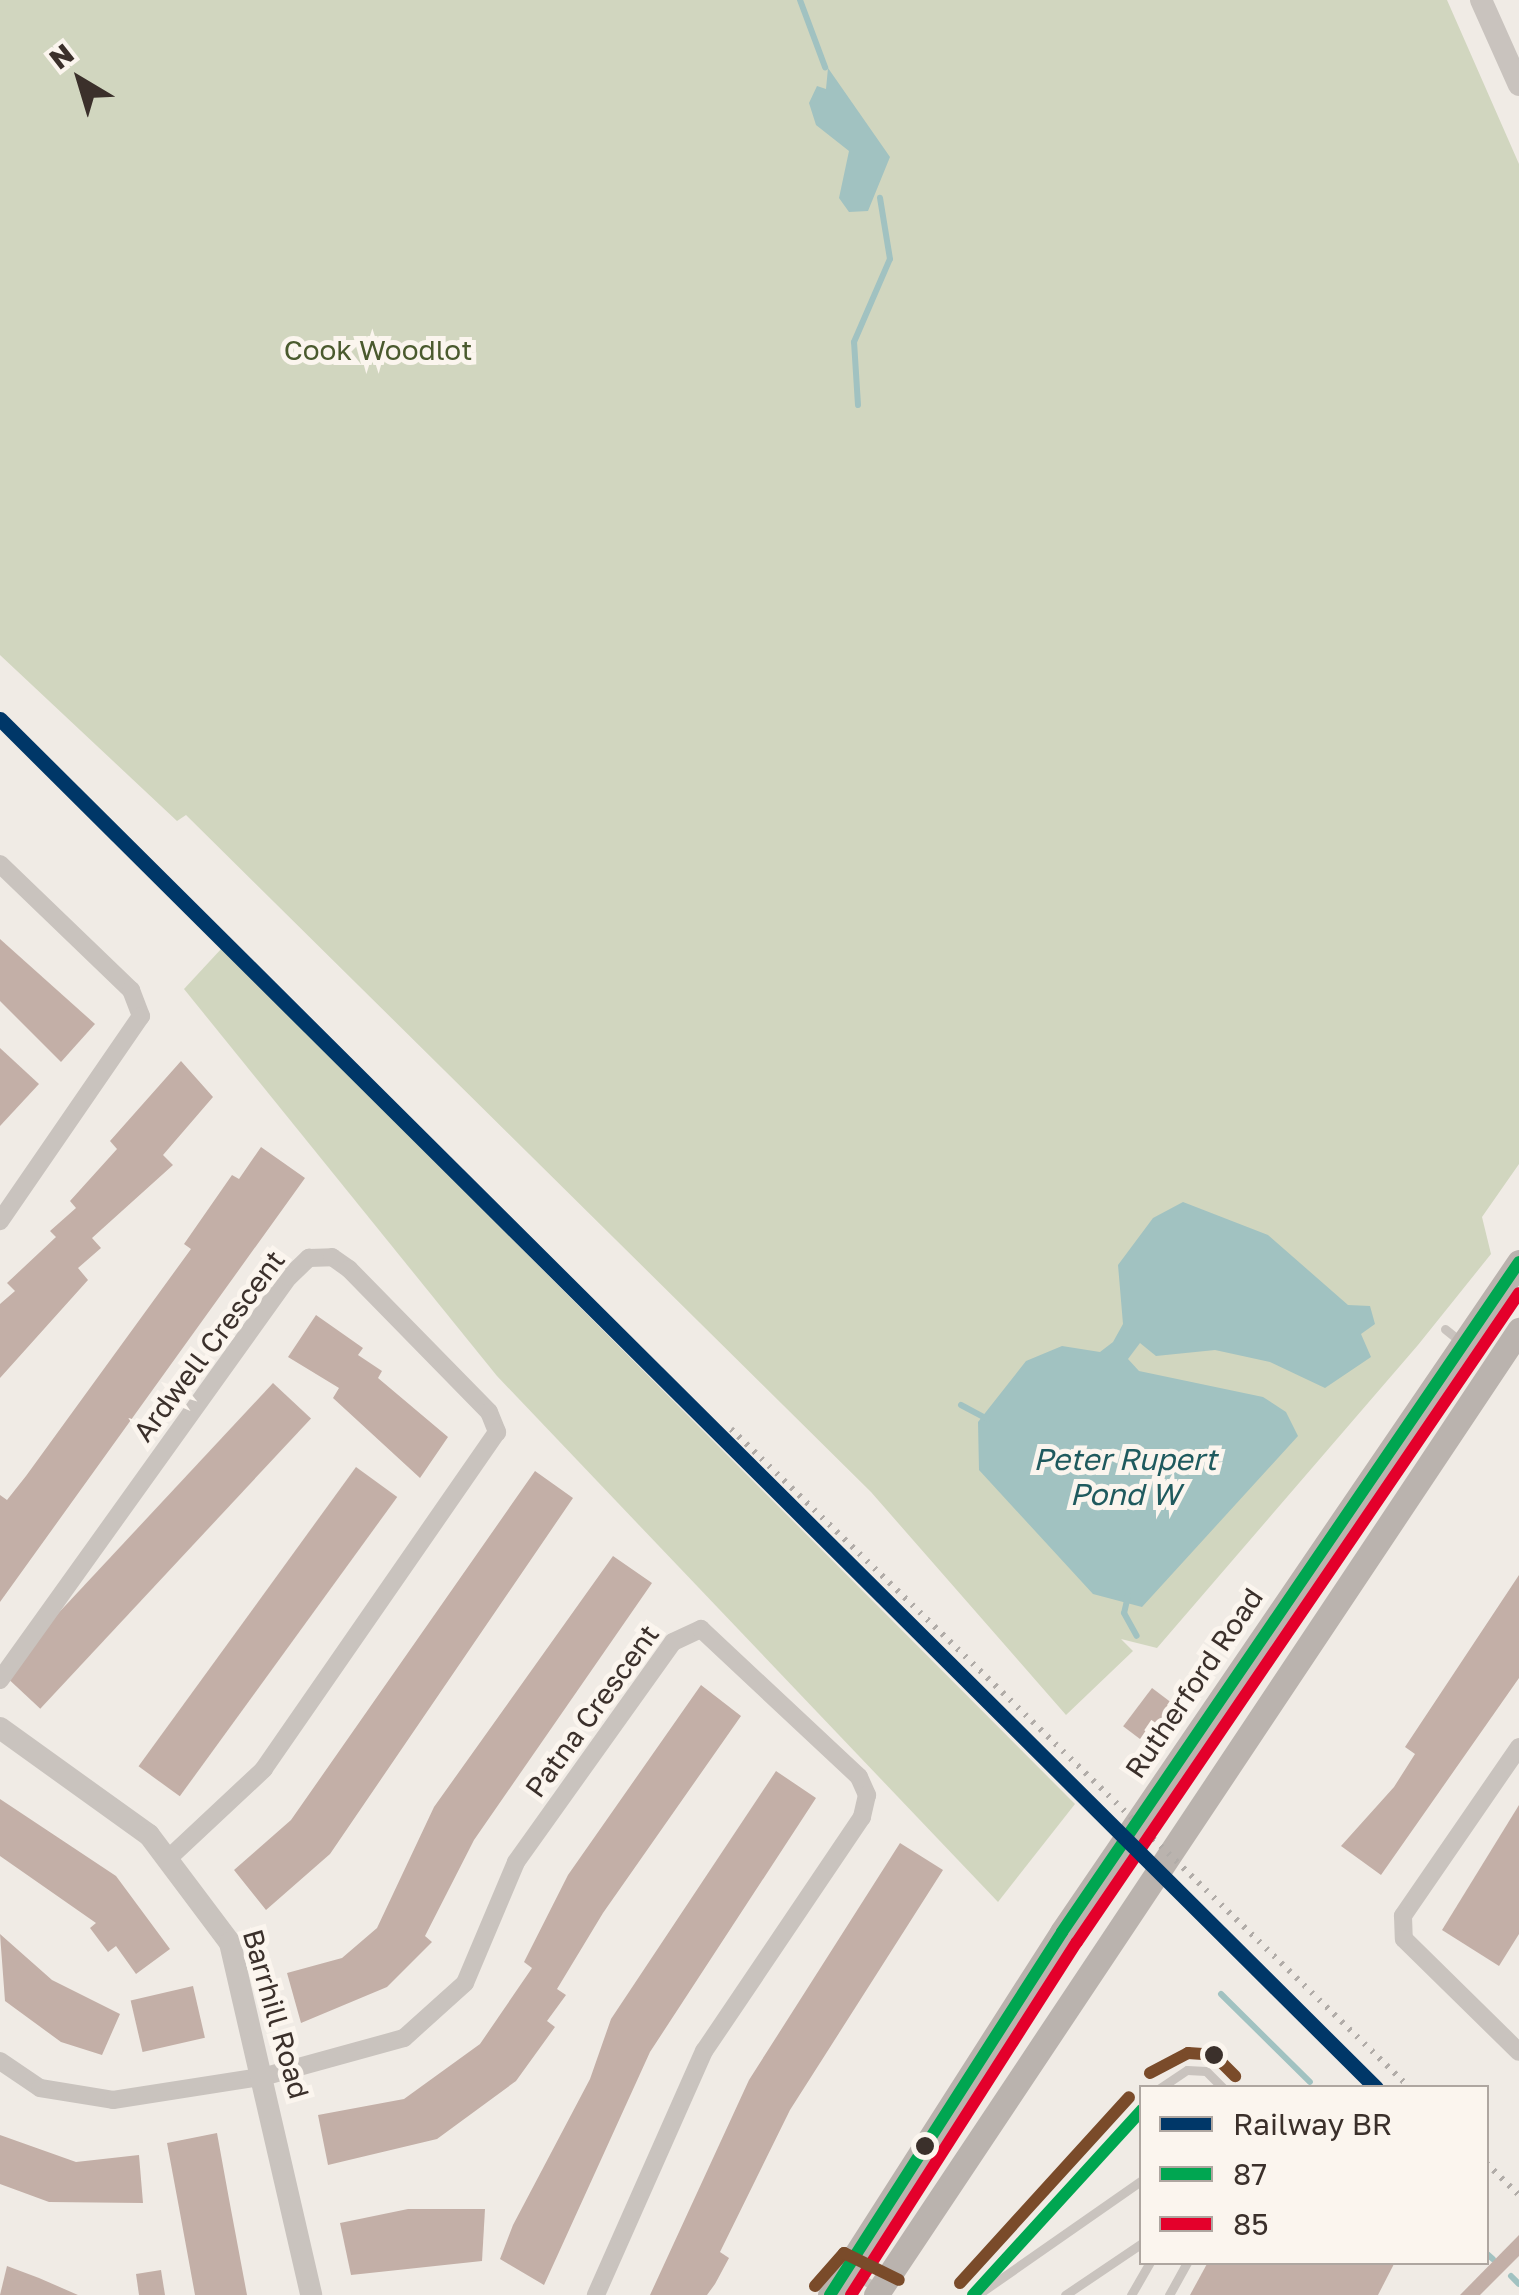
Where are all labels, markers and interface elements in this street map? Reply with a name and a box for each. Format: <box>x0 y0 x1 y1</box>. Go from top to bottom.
north arrow <box>30 30 130 130</box>
text: N <box>43 36 80 76</box>
park label: Cook Woodlot <box>284 333 472 367</box>
street label: Ardwell Crescent <box>126 1244 292 1448</box>
water label: Peter Rupert Pond W <box>1033 1441 1217 1512</box>
street label: Rutherford Road <box>1118 1582 1270 1784</box>
street label: Patna Crescent <box>518 1618 666 1804</box>
street label: Barrhill Road <box>236 1925 316 2103</box>
unlabelled marker <box>1204 2045 1224 2065</box>
legend <box>1139 2085 1489 2265</box>
text: Railway BR <box>1233 2106 1392 2142</box>
unlabelled marker <box>915 2136 935 2156</box>
text: 87 <box>1233 2156 1267 2192</box>
text: 85 <box>1233 2206 1269 2242</box>

